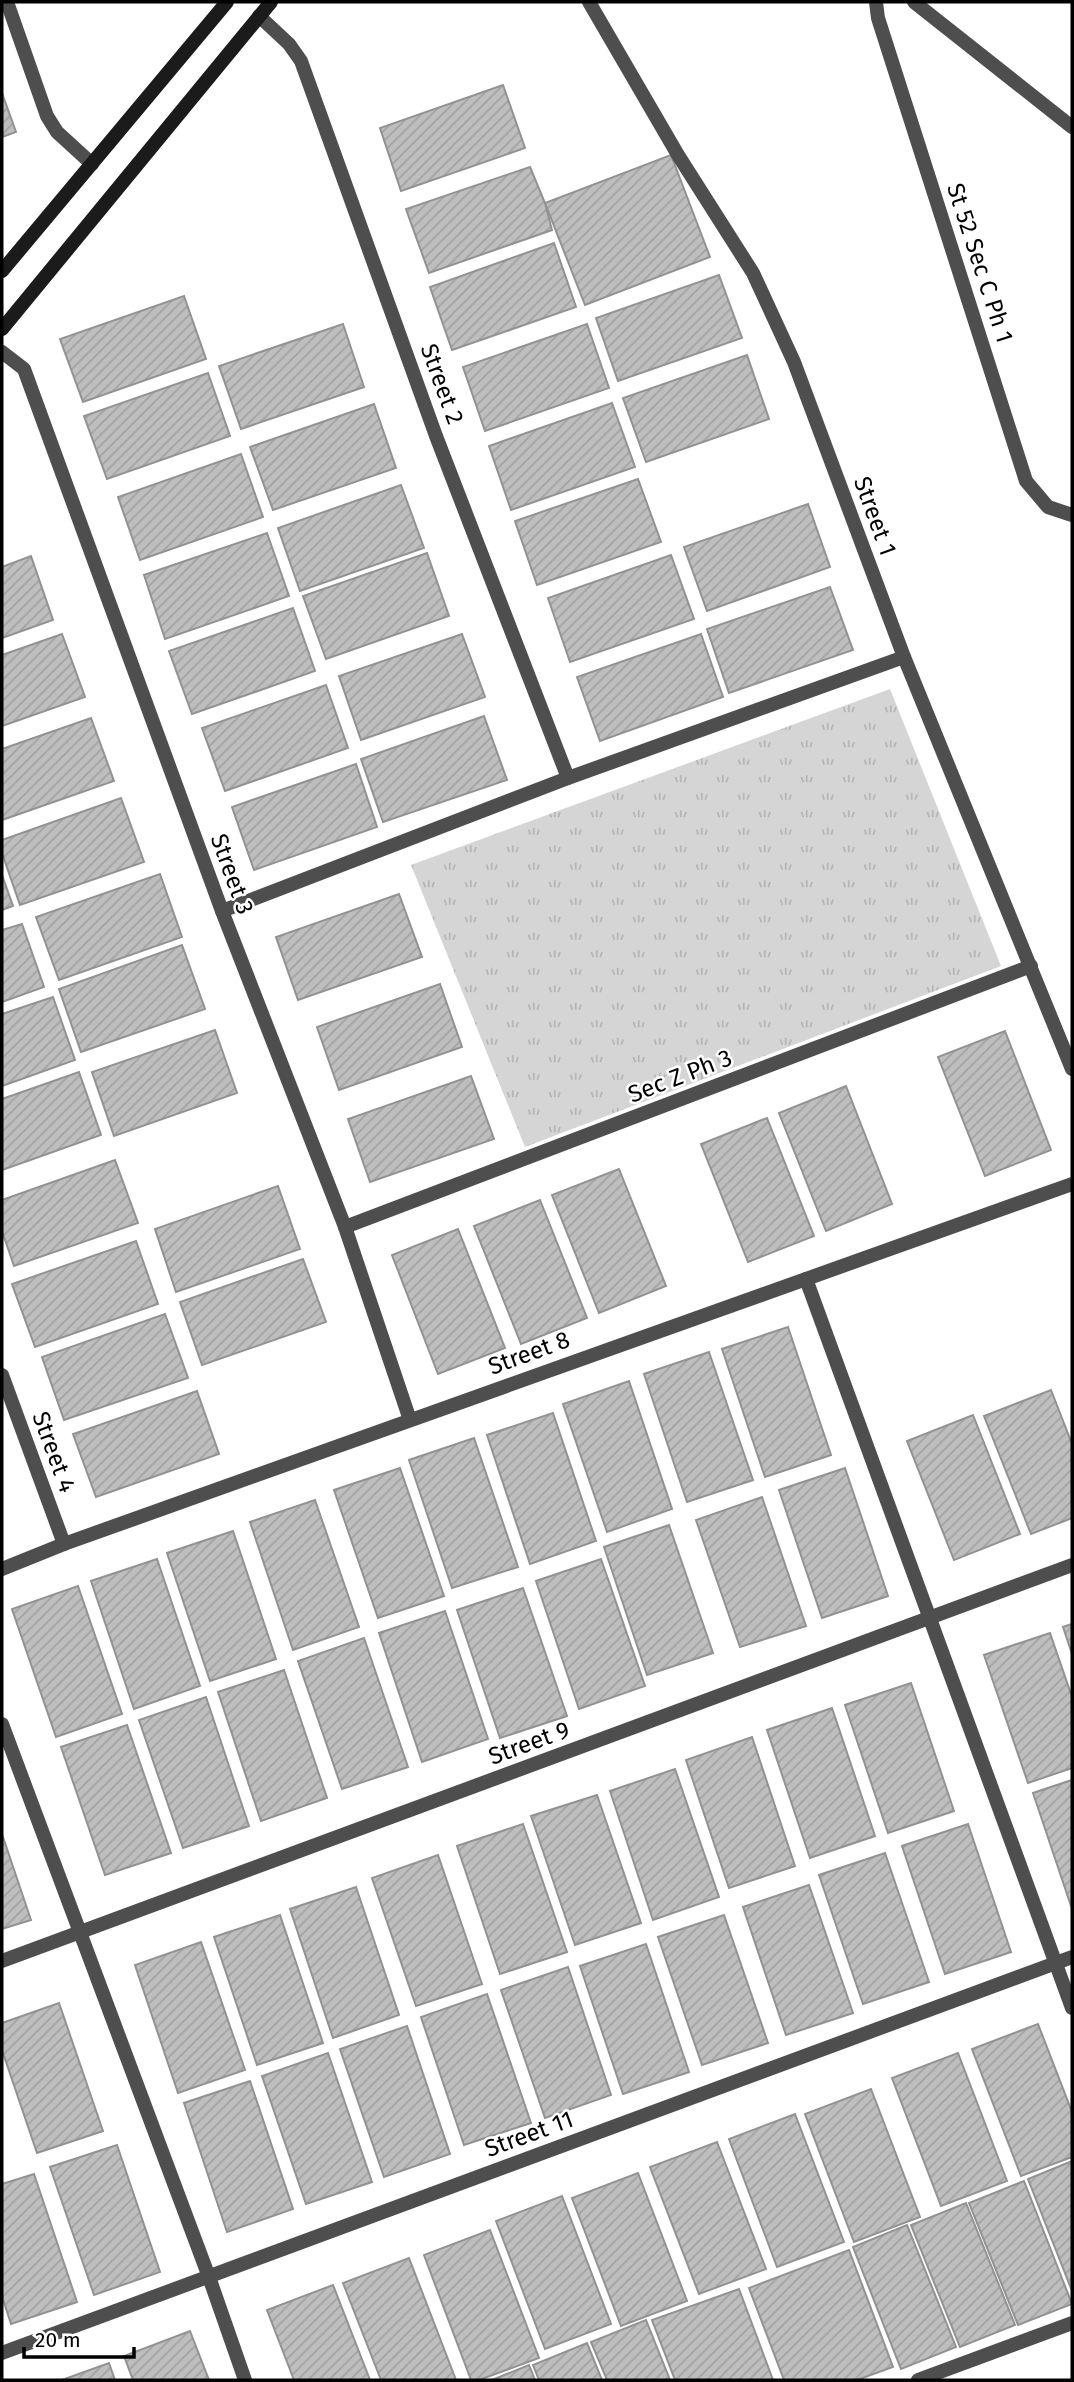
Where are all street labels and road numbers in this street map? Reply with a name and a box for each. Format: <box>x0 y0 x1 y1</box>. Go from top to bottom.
street label: St 52 Sec C Ph 1 <box>941 180 1019 346</box>
street label: Street 2 <box>415 340 469 428</box>
street label: Street 1 <box>848 473 902 559</box>
street label: Street 3 <box>205 830 259 918</box>
street label: Sec Z Ph 3 <box>624 1043 736 1109</box>
street label: Street 8 <box>484 1325 574 1381</box>
street label: Street 4 <box>26 1408 82 1497</box>
street label: Street 9 <box>485 1715 573 1771</box>
street label: Street 11 <box>481 2105 577 2163</box>

